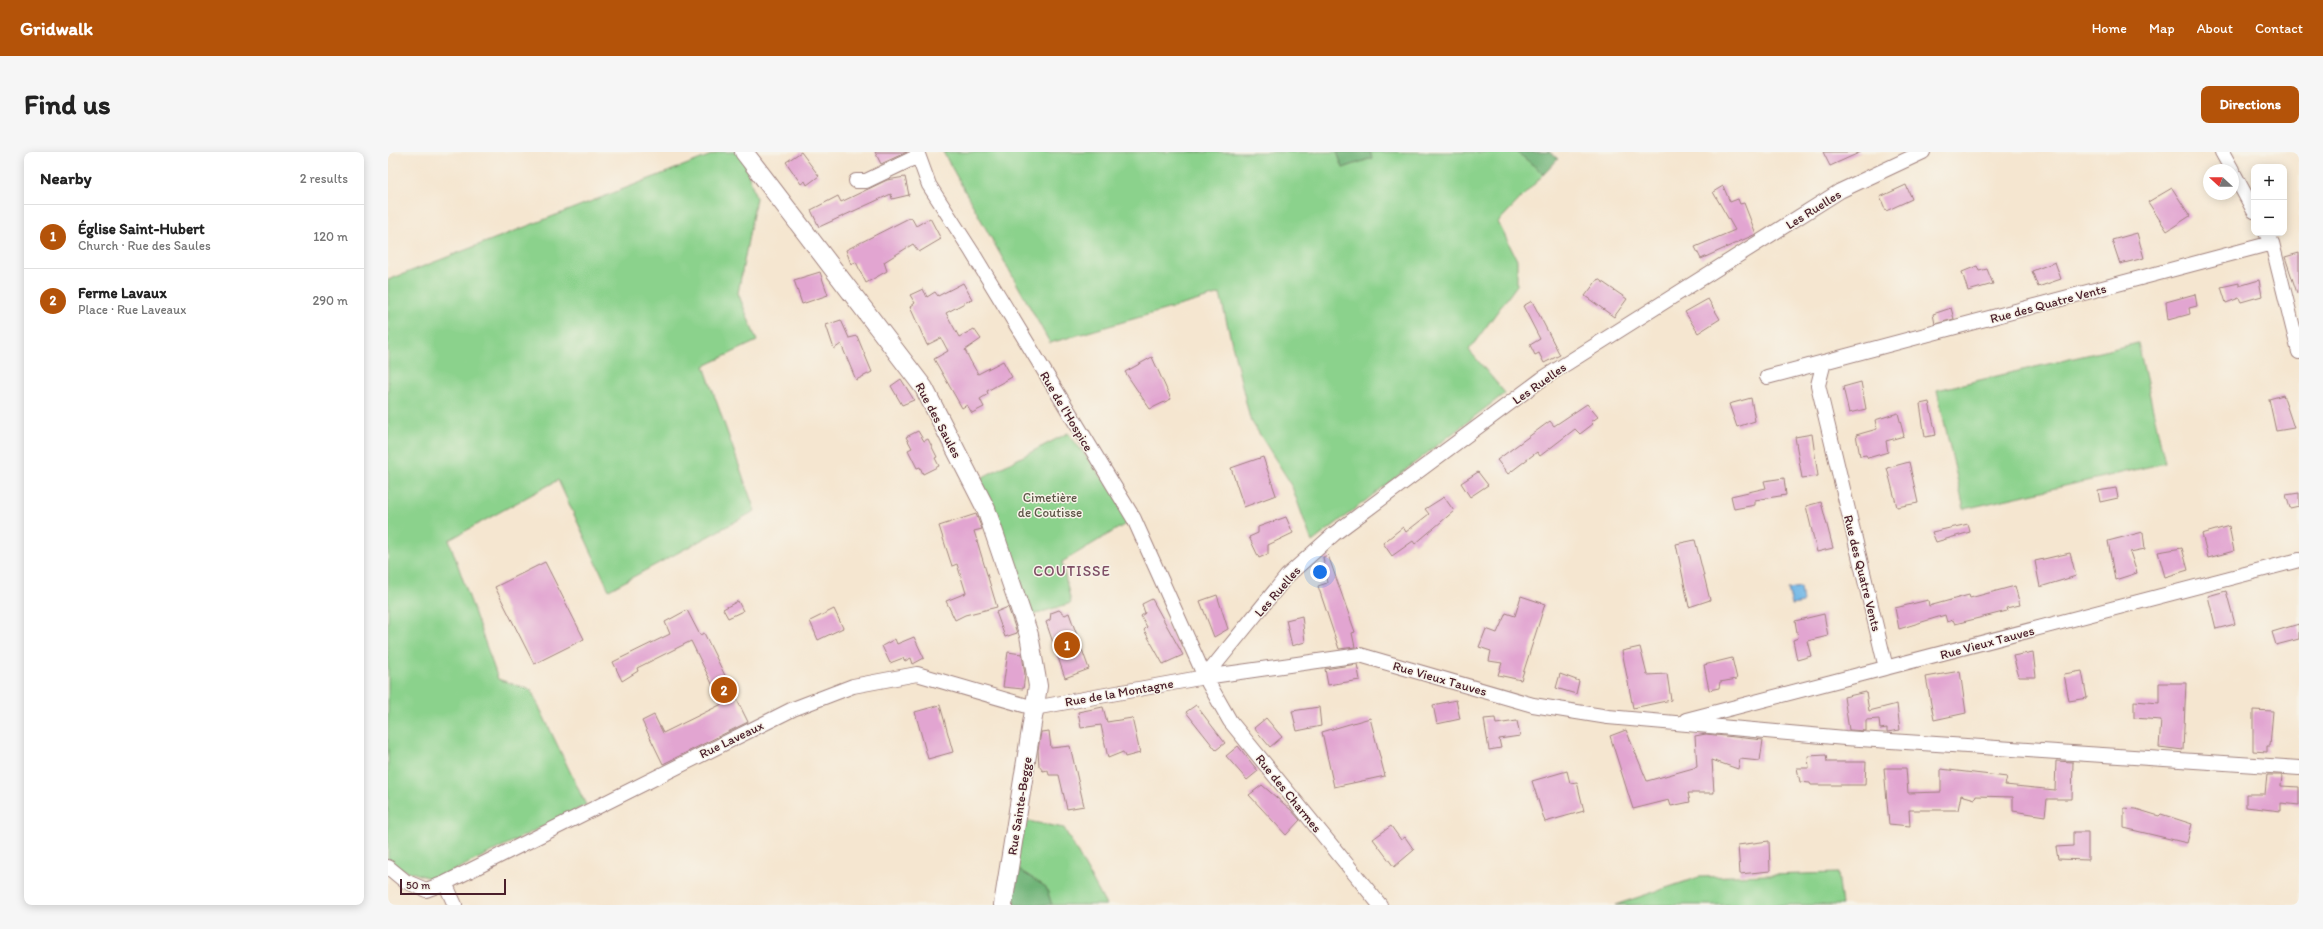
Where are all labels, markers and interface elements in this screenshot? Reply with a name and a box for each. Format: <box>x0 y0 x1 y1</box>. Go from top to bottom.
text: Gridwalk <box>20 17 93 40</box>
text: Home <box>2092 20 2127 37</box>
text: Map <box>2149 20 2175 37</box>
text: About <box>2197 20 2233 37</box>
text: Contact <box>2255 20 2303 37</box>
button: Directions <box>2201 86 2299 123</box>
text: Find us <box>24 87 111 121</box>
north arrow <box>2203 164 2239 200</box>
map controls <box>2251 164 2287 236</box>
button: + <box>2251 164 2287 200</box>
text: Nearby <box>40 168 92 188</box>
text: 2 results <box>300 171 348 186</box>
street label: Les Ruelles <box>1783 186 1844 232</box>
button: − <box>2251 200 2287 236</box>
text: Église Saint-Hubert <box>78 220 205 238</box>
text: 1 <box>50 229 56 244</box>
text: 120 m <box>313 229 348 244</box>
text: Church · Rue des Saules <box>78 238 211 253</box>
street label: Rue des Quatre Vents <box>1988 281 2108 326</box>
text: Ferme Lavaux <box>78 284 167 302</box>
text: 2 <box>50 293 56 308</box>
text: 290 m <box>312 293 348 308</box>
text: Place · Rue Laveaux <box>78 302 186 317</box>
street label: Les Ruelles <box>1509 359 1569 407</box>
street label: Rue de l'Hospice <box>1037 369 1096 454</box>
street label: Rue des Saules <box>912 380 965 461</box>
park label: Cimetière de Coutisse <box>1018 490 1082 520</box>
street label: Rue des Quatre Vents <box>1841 513 1884 633</box>
district label: COUTISSE <box>1033 562 1111 580</box>
your location <box>1310 562 1330 582</box>
street label: Les Ruelles <box>1251 563 1304 620</box>
street label: Rue Vieux Tauves <box>1938 623 2036 662</box>
pin: 1 <box>1054 630 1080 660</box>
street label: Rue Vieux Tauves <box>1391 658 1489 699</box>
pin: 2 <box>711 675 737 705</box>
street label: Rue de la Montagne <box>1064 676 1174 709</box>
street label: Rue Laveaux <box>697 717 766 761</box>
street label: Rue des Charmes <box>1253 751 1325 835</box>
street label: Rue Sainte-Begge <box>1004 756 1035 856</box>
scale bar <box>400 877 506 896</box>
text: 50 m <box>406 879 430 892</box>

